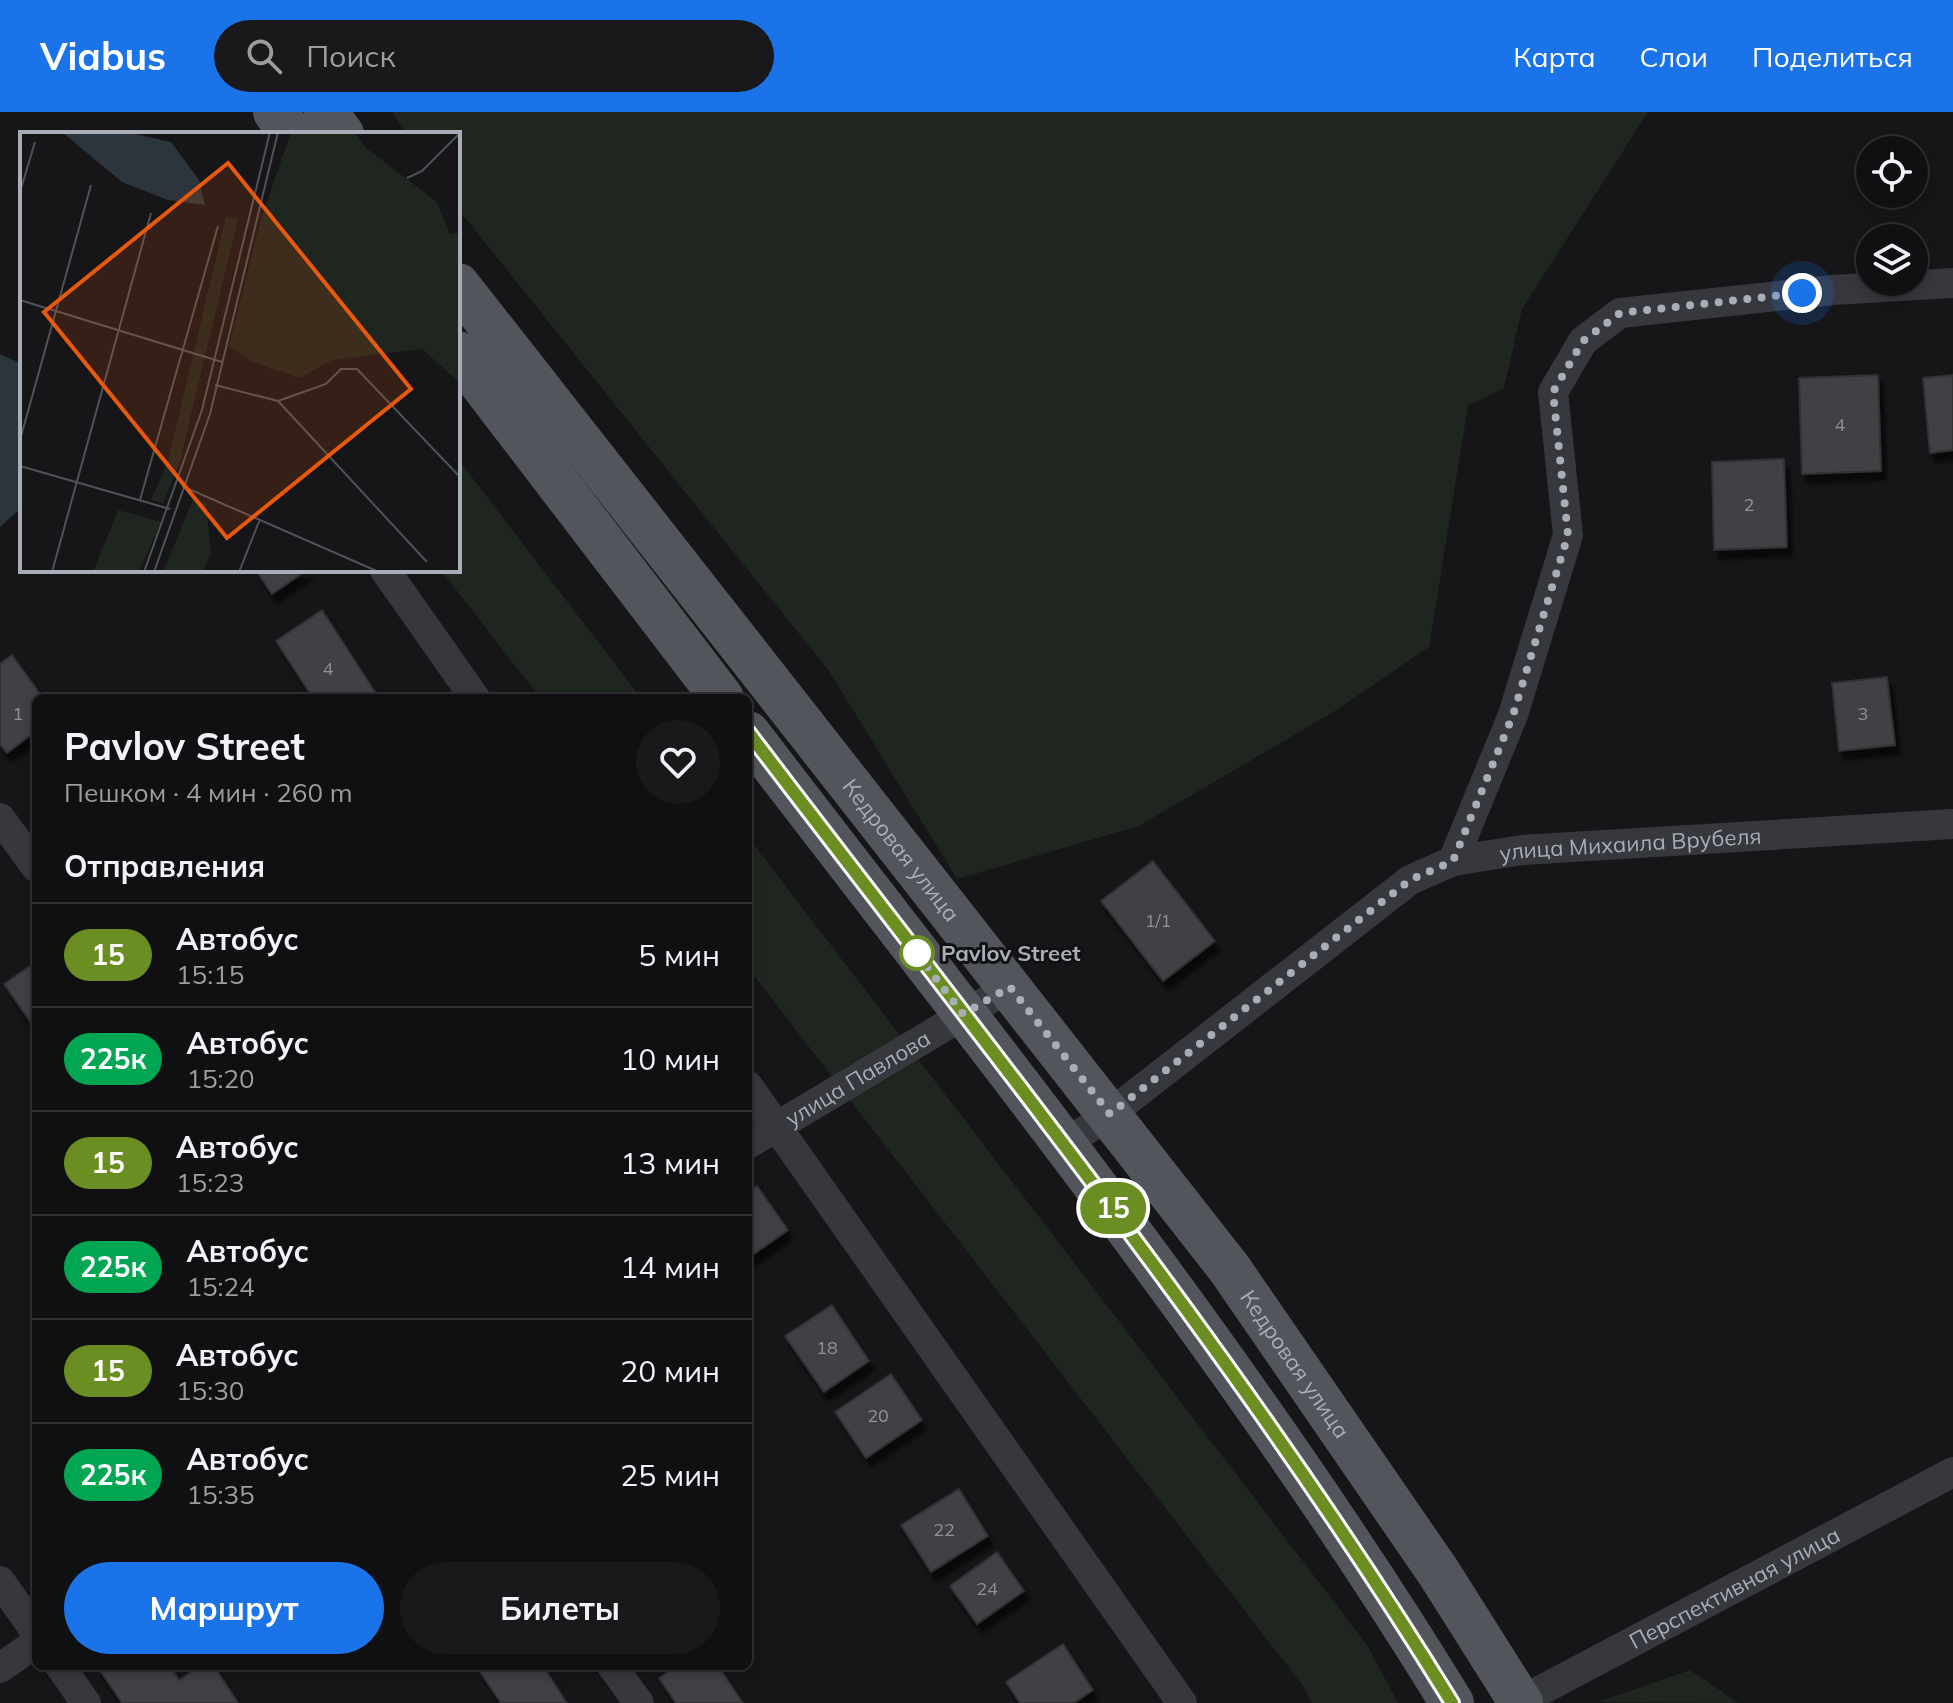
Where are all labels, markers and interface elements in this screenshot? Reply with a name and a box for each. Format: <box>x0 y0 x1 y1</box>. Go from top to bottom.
search box <box>214 20 774 92</box>
text: Viabus <box>40 32 166 80</box>
icon: search <box>242 34 286 78</box>
text: Поиск <box>306 37 396 75</box>
text: Карта <box>1513 39 1596 74</box>
text: Слои <box>1640 39 1708 74</box>
text: Поделиться <box>1752 39 1913 74</box>
inset map <box>20 132 460 572</box>
map controls <box>1856 136 1928 296</box>
button: locate <box>1856 136 1928 208</box>
button: layers <box>1856 224 1928 296</box>
your location <box>1782 273 1822 313</box>
house number: 4 <box>1835 413 1846 436</box>
house number: 2 <box>1744 493 1754 516</box>
house number: 4 <box>323 657 334 680</box>
house number: 1 <box>13 702 23 725</box>
house number: 3 <box>1858 702 1868 725</box>
button: heart <box>636 720 720 804</box>
text: Pavlov Street <box>64 722 305 770</box>
street label: Кедровая улица <box>836 773 966 927</box>
text: Пешком · 4 мин · 260 m <box>64 776 353 809</box>
street label: улица Михаила Врубеля <box>1497 822 1762 867</box>
text: Отправления <box>64 847 265 885</box>
house number: 1/1 <box>1145 909 1171 932</box>
text: Автобус <box>176 920 299 958</box>
text: 5 мин <box>638 936 720 974</box>
marker: Pavlov Street <box>900 936 934 970</box>
text: 15 <box>91 937 125 972</box>
place label: Pavlov Street <box>941 939 1080 967</box>
text: 15:15 <box>176 958 244 991</box>
text: Автобус <box>186 1024 309 1062</box>
street label: улица Павлова <box>780 1024 935 1132</box>
text: 10 мин <box>620 1040 720 1078</box>
text: 225к <box>80 1041 146 1076</box>
text: 15:20 <box>186 1062 255 1095</box>
text: Автобус <box>176 1128 299 1166</box>
text: 13 мин <box>620 1144 720 1182</box>
text: 15 <box>91 1145 125 1180</box>
text: 15:23 <box>176 1166 244 1199</box>
line badge: 15 <box>1077 1182 1149 1234</box>
text: 15 <box>1096 1190 1130 1225</box>
text: Автобус <box>186 1232 309 1270</box>
text: 14 мин <box>620 1248 720 1286</box>
text: 225к <box>80 1249 146 1284</box>
text: 15:24 <box>186 1270 255 1303</box>
street label: Кедровая улица <box>1234 1285 1356 1444</box>
text: Автобус <box>176 1336 299 1374</box>
house number: 18 <box>816 1336 838 1359</box>
text: 20 мин <box>620 1352 720 1390</box>
text: 15 <box>91 1353 125 1388</box>
text: 15:30 <box>176 1374 244 1407</box>
house number: 20 <box>867 1404 889 1427</box>
text: Автобус <box>186 1440 309 1478</box>
text: 25 мин <box>620 1456 720 1494</box>
text: 225к <box>80 1457 146 1492</box>
text: 15:35 <box>186 1478 255 1511</box>
house number: 22 <box>933 1518 955 1541</box>
street label: Перспективная улица <box>1624 1521 1845 1655</box>
button: Маршрут <box>64 1562 384 1654</box>
button: Билеты <box>400 1562 720 1654</box>
house number: 24 <box>976 1577 998 1600</box>

